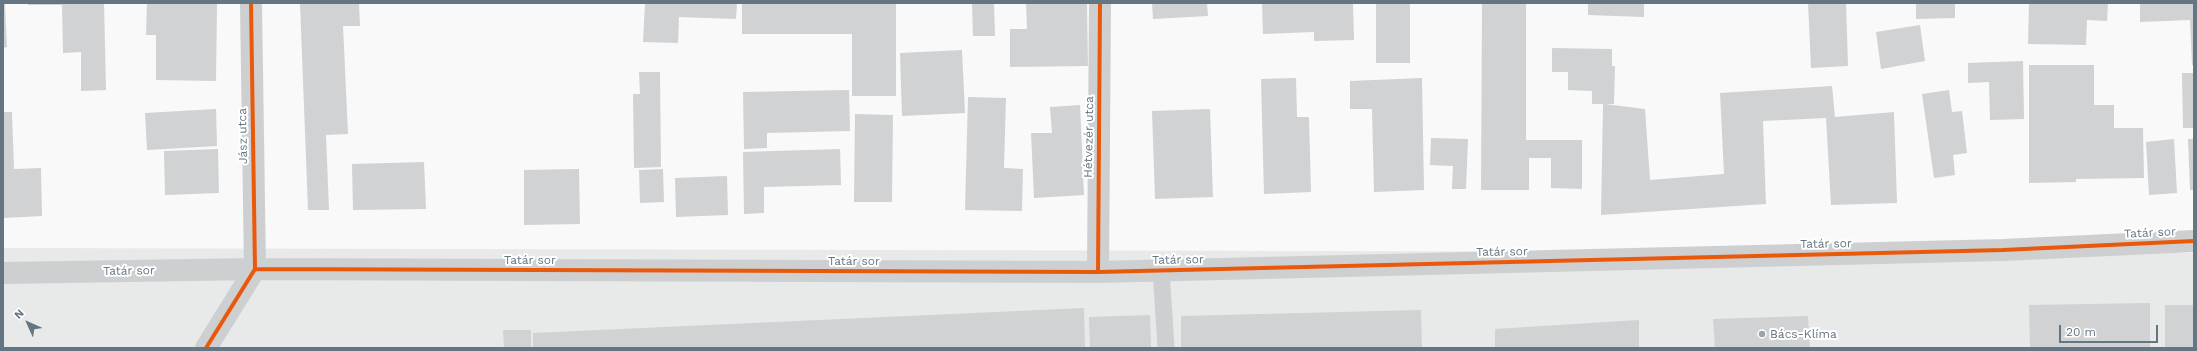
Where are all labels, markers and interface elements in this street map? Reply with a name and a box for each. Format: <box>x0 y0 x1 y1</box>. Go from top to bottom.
street label: Hétvezér utca <box>1081 96 1097 178</box>
street label: Jász utca <box>235 108 251 164</box>
street label: Tatár sor <box>2124 224 2176 242</box>
street label: Tatár sor <box>1800 236 1852 252</box>
street label: Tatár sor <box>1476 244 1528 260</box>
street label: Tatár sor <box>1152 252 1204 268</box>
street label: Tatár sor <box>504 253 556 267</box>
street label: Tatár sor <box>828 254 880 268</box>
street label: Tatár sor <box>103 263 155 279</box>
north arrow <box>8 303 48 343</box>
text: N <box>12 307 27 322</box>
scale bar <box>2061 317 2160 343</box>
text: 20 m <box>2066 325 2096 339</box>
place label: Bács-Klíma <box>1770 327 1837 341</box>
marker: Bács-Klíma <box>1757 329 1767 339</box>

